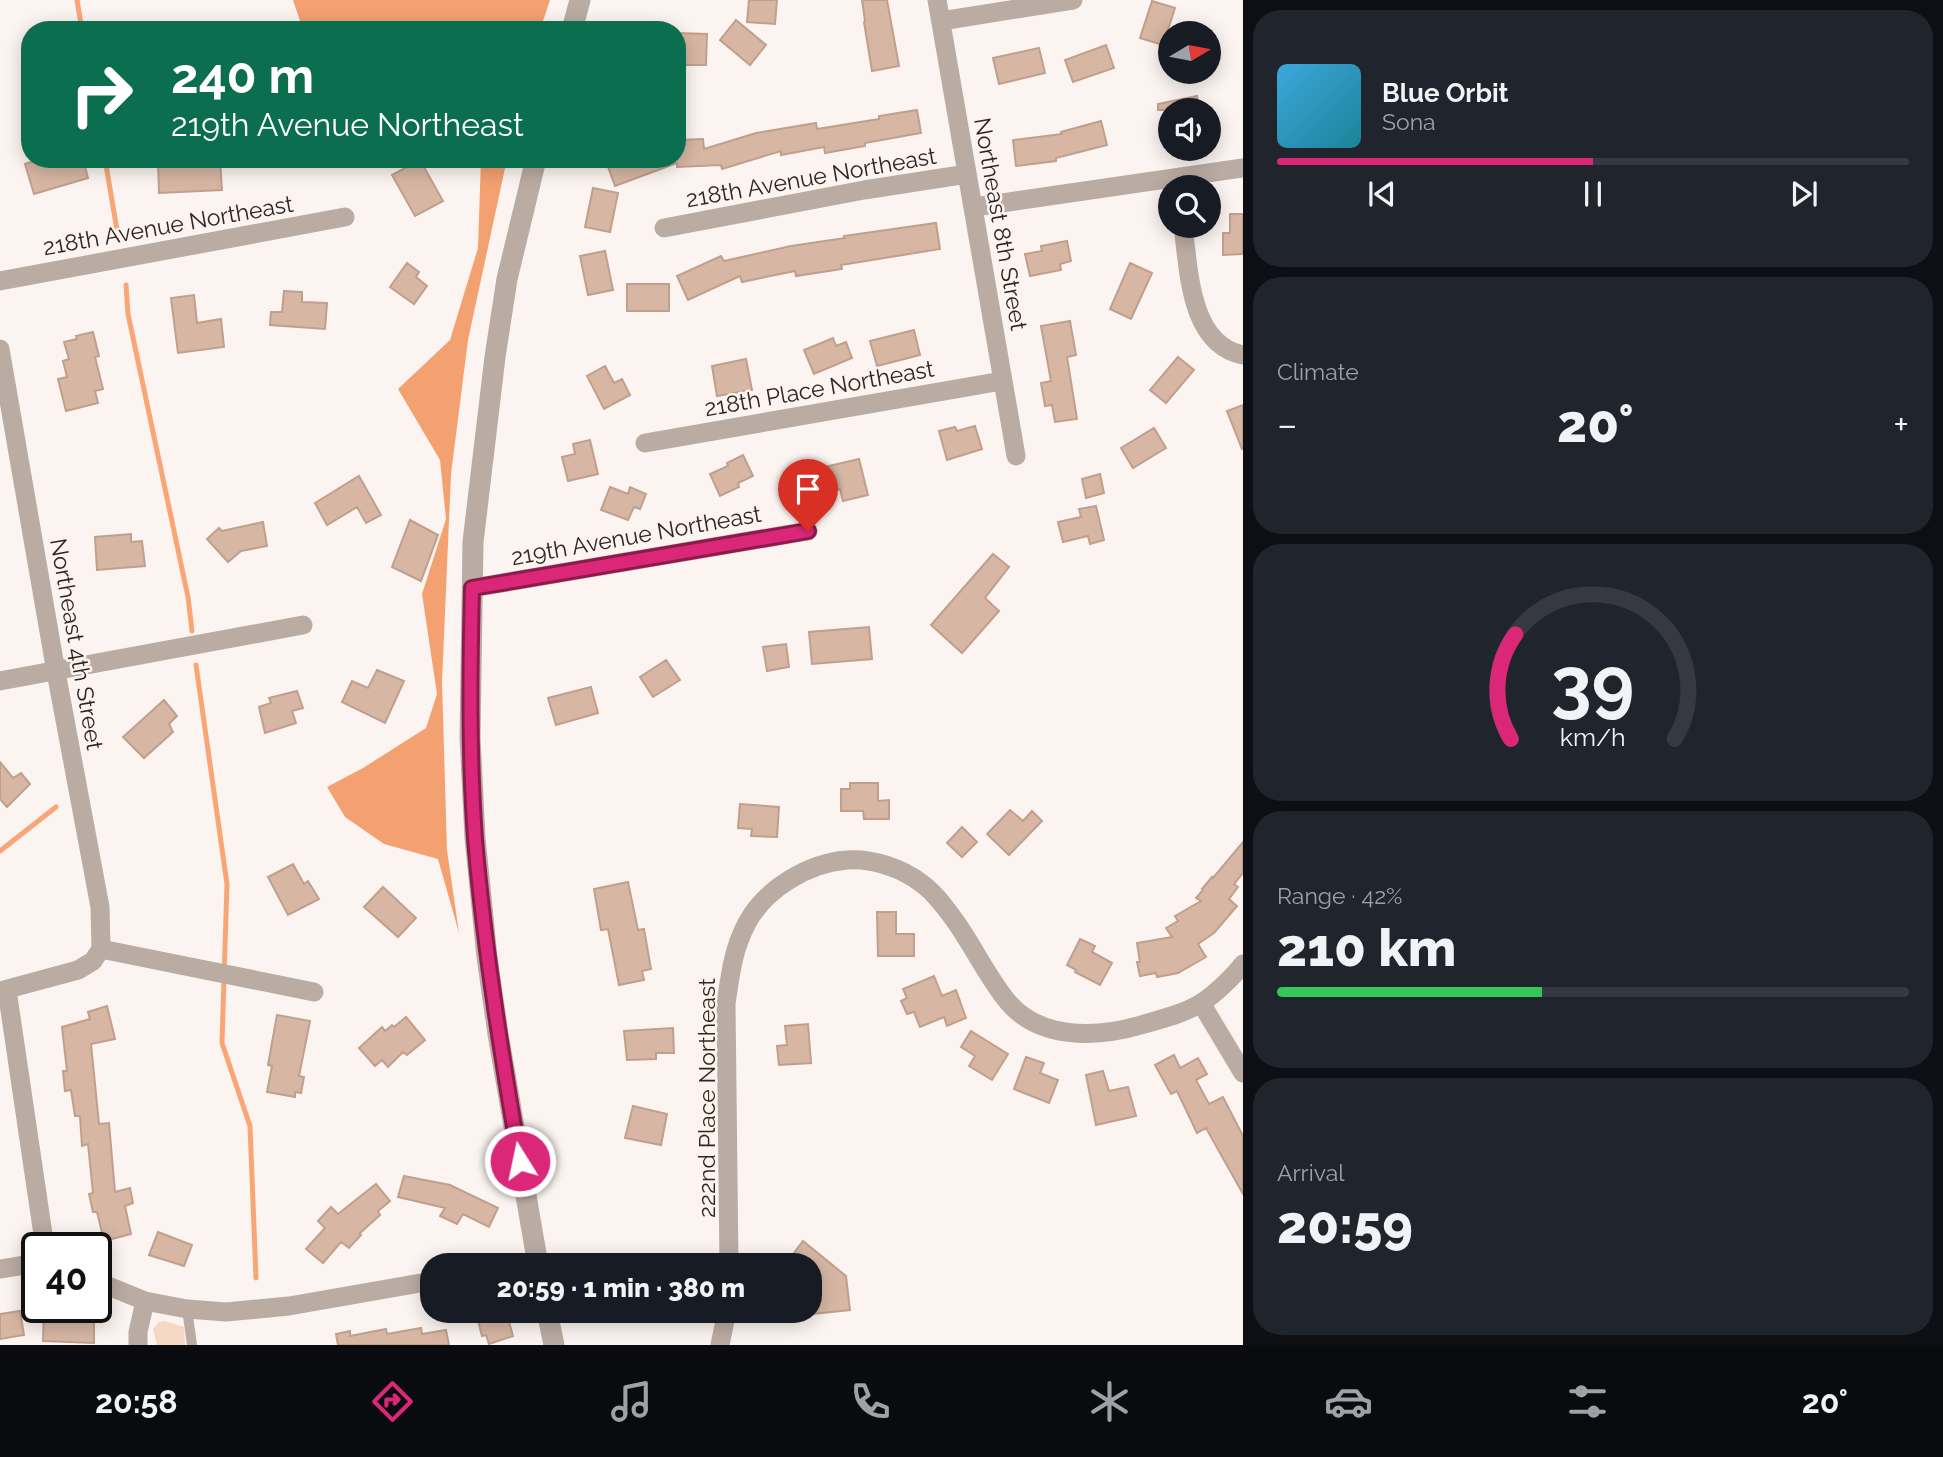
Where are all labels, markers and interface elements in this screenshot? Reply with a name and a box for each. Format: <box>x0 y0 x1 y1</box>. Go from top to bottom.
north arrow <box>1158 21 1222 84</box>
map controls <box>1158 21 1221 238</box>
text: 240 m <box>171 47 314 104</box>
icon: right <box>56 49 147 140</box>
text: Blue Orbit <box>1382 78 1509 108</box>
button: sound <box>1158 98 1221 161</box>
text: 219th Avenue Northeast <box>171 106 524 143</box>
text: Sona <box>1382 108 1436 135</box>
street label: Northeast 8th Street <box>969 116 1033 333</box>
street label: 218th Avenue Northeast <box>684 142 939 212</box>
button: search <box>1158 175 1221 238</box>
icon: previous <box>1363 175 1401 213</box>
icon: pause <box>1574 175 1612 213</box>
icon: next <box>1785 175 1823 213</box>
street label: 218th Avenue Northeast <box>41 190 296 260</box>
street label: 218th Place Northeast <box>702 354 936 422</box>
text: Climate <box>1277 358 1359 385</box>
text: 20° <box>1557 393 1634 454</box>
text: − <box>1277 402 1297 447</box>
text: + <box>1893 402 1909 447</box>
pin <box>778 459 838 531</box>
icon: arrive <box>789 470 827 508</box>
street label: 219th Avenue Northeast <box>509 500 763 570</box>
street label: Northeast 4th Street <box>45 536 109 752</box>
text: 39 <box>1551 641 1635 726</box>
text: km/h <box>1560 721 1626 751</box>
text: Range · 42% <box>1277 882 1403 909</box>
text: 210 km <box>1277 917 1456 978</box>
street label: 222nd Place Northeast <box>693 978 720 1218</box>
position arrow <box>483 1124 557 1198</box>
text: Arrival <box>1277 1159 1344 1186</box>
text: 20:59 <box>1277 1194 1413 1255</box>
speed limit sign: 40 <box>21 1232 112 1323</box>
text: 20:59 · 1 min · 380 m <box>497 1273 745 1303</box>
icon: directions <box>368 1377 417 1426</box>
icon: music <box>607 1377 656 1426</box>
icon: phone <box>846 1377 895 1426</box>
icon: climate <box>1085 1377 1134 1426</box>
icon: car <box>1324 1377 1373 1426</box>
icon: filters <box>1563 1377 1612 1426</box>
text: 20:58 <box>95 1383 178 1420</box>
text: 20° <box>1802 1383 1848 1420</box>

